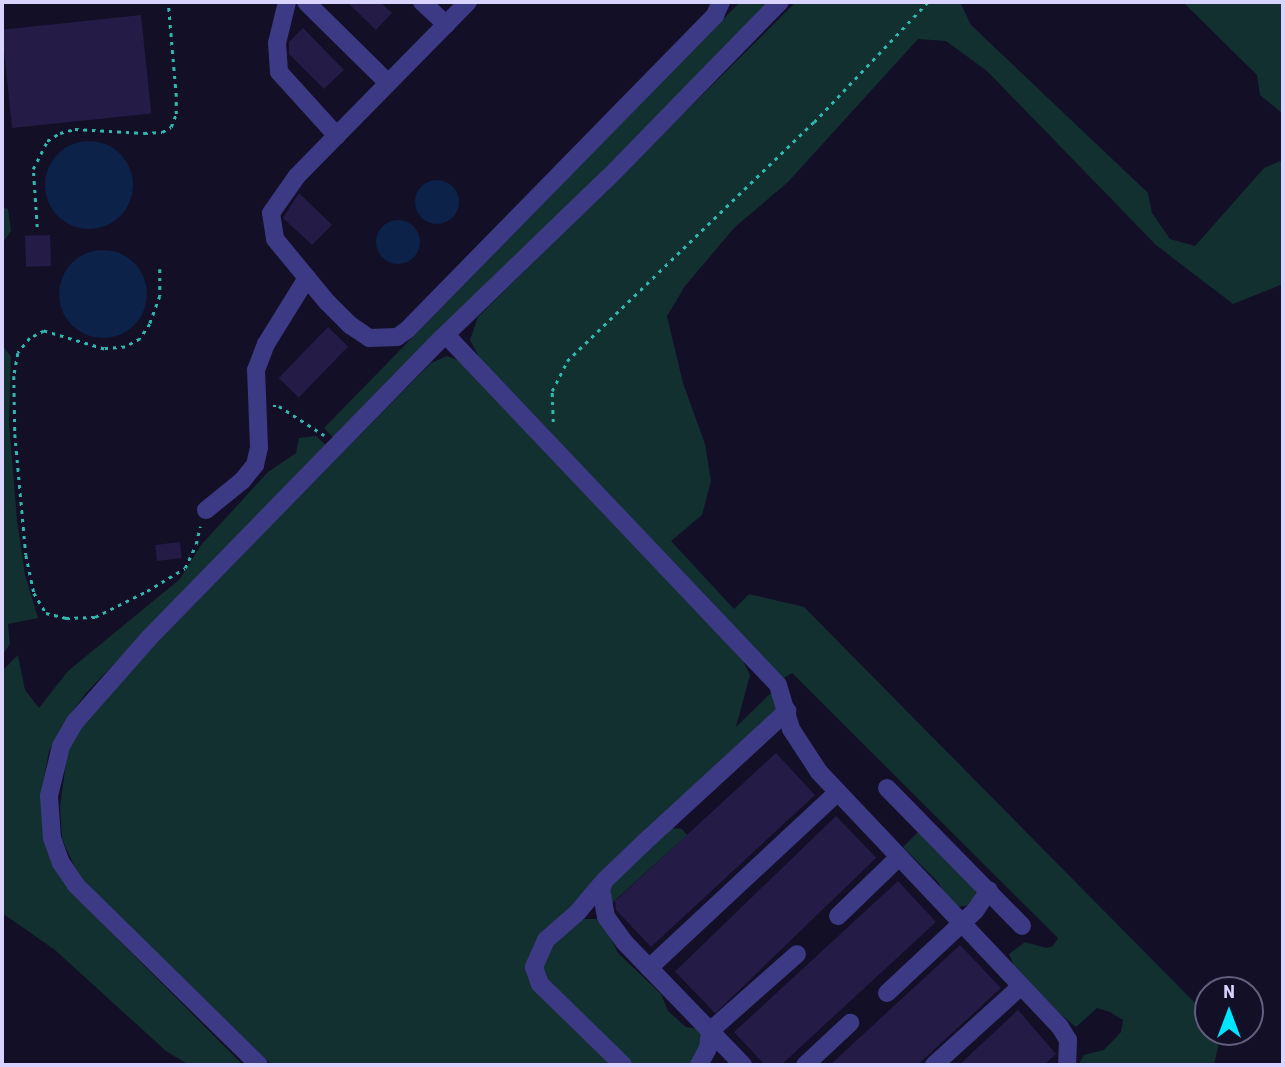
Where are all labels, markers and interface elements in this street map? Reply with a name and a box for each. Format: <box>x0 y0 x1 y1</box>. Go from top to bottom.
north arrow <box>1194 976 1264 1046</box>
text: N <box>1223 980 1235 1003</box>

